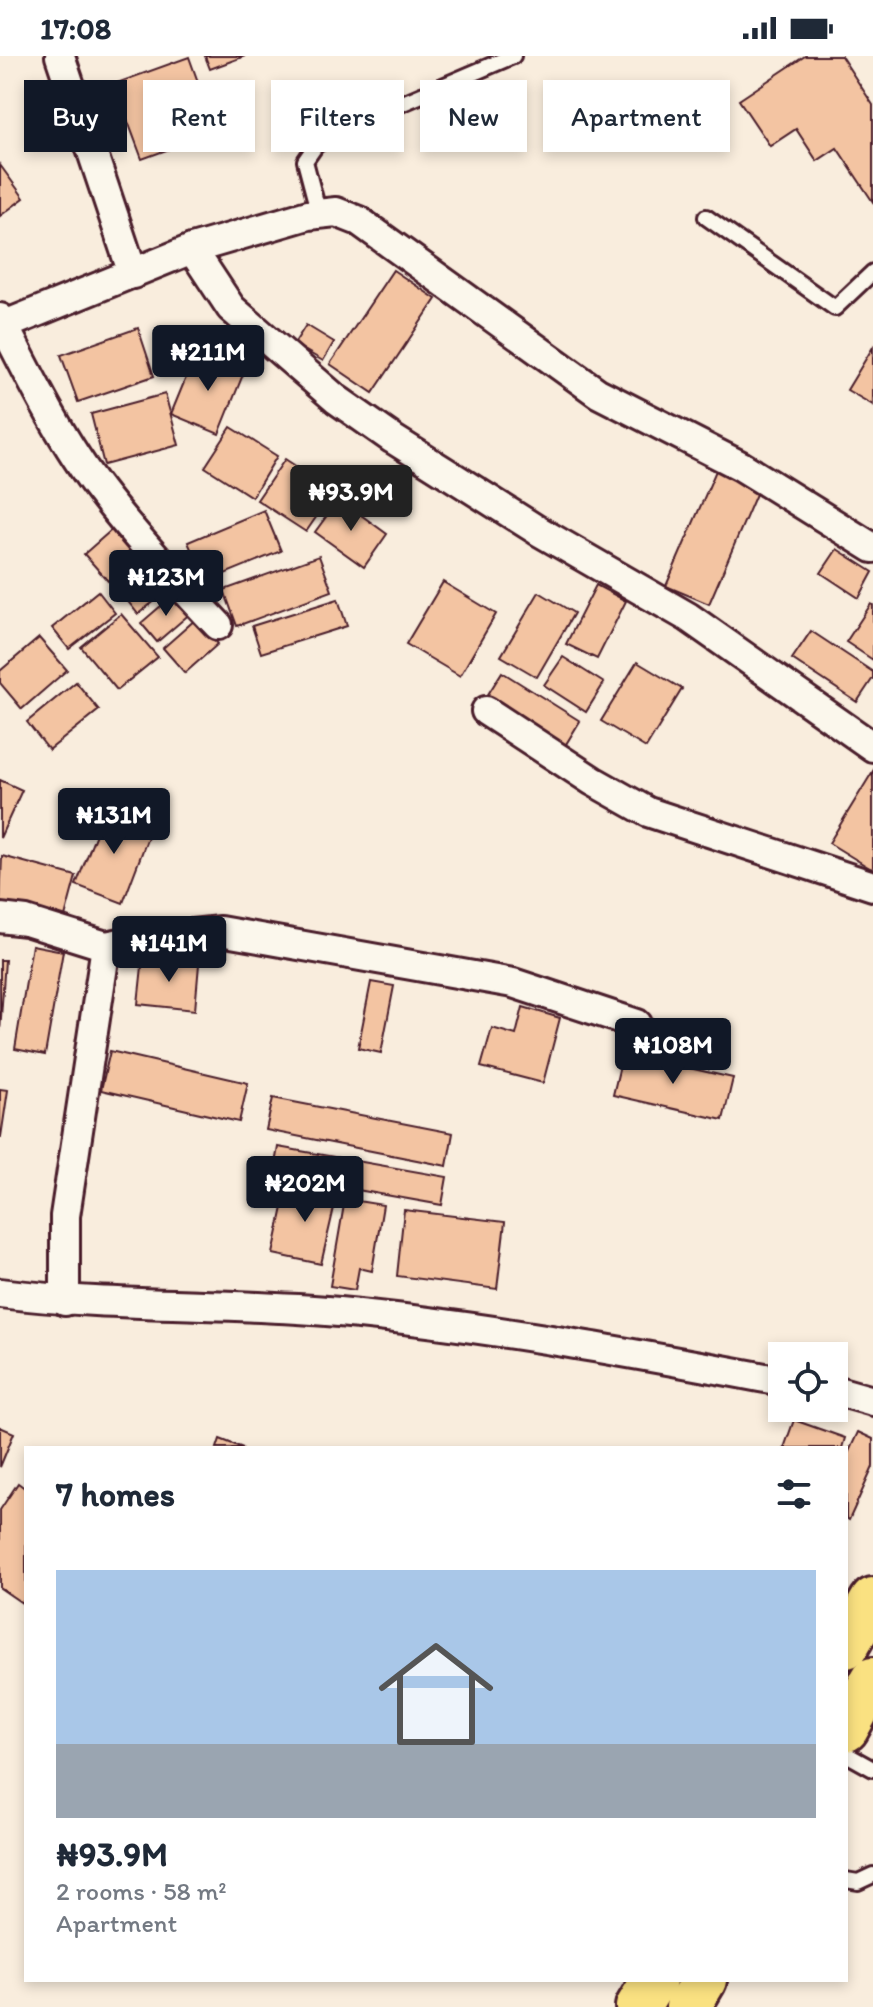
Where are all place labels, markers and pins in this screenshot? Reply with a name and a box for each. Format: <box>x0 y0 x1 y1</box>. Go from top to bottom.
pin: ₦211M <box>152 325 264 393</box>
pin: ₦93.9M <box>286 465 416 533</box>
pin: ₦123M <box>110 550 222 618</box>
pin: ₦131M <box>58 788 170 856</box>
pin: ₦141M <box>113 916 225 984</box>
pin: ₦108M <box>617 1018 729 1086</box>
pin: ₦202M <box>249 1156 361 1224</box>

